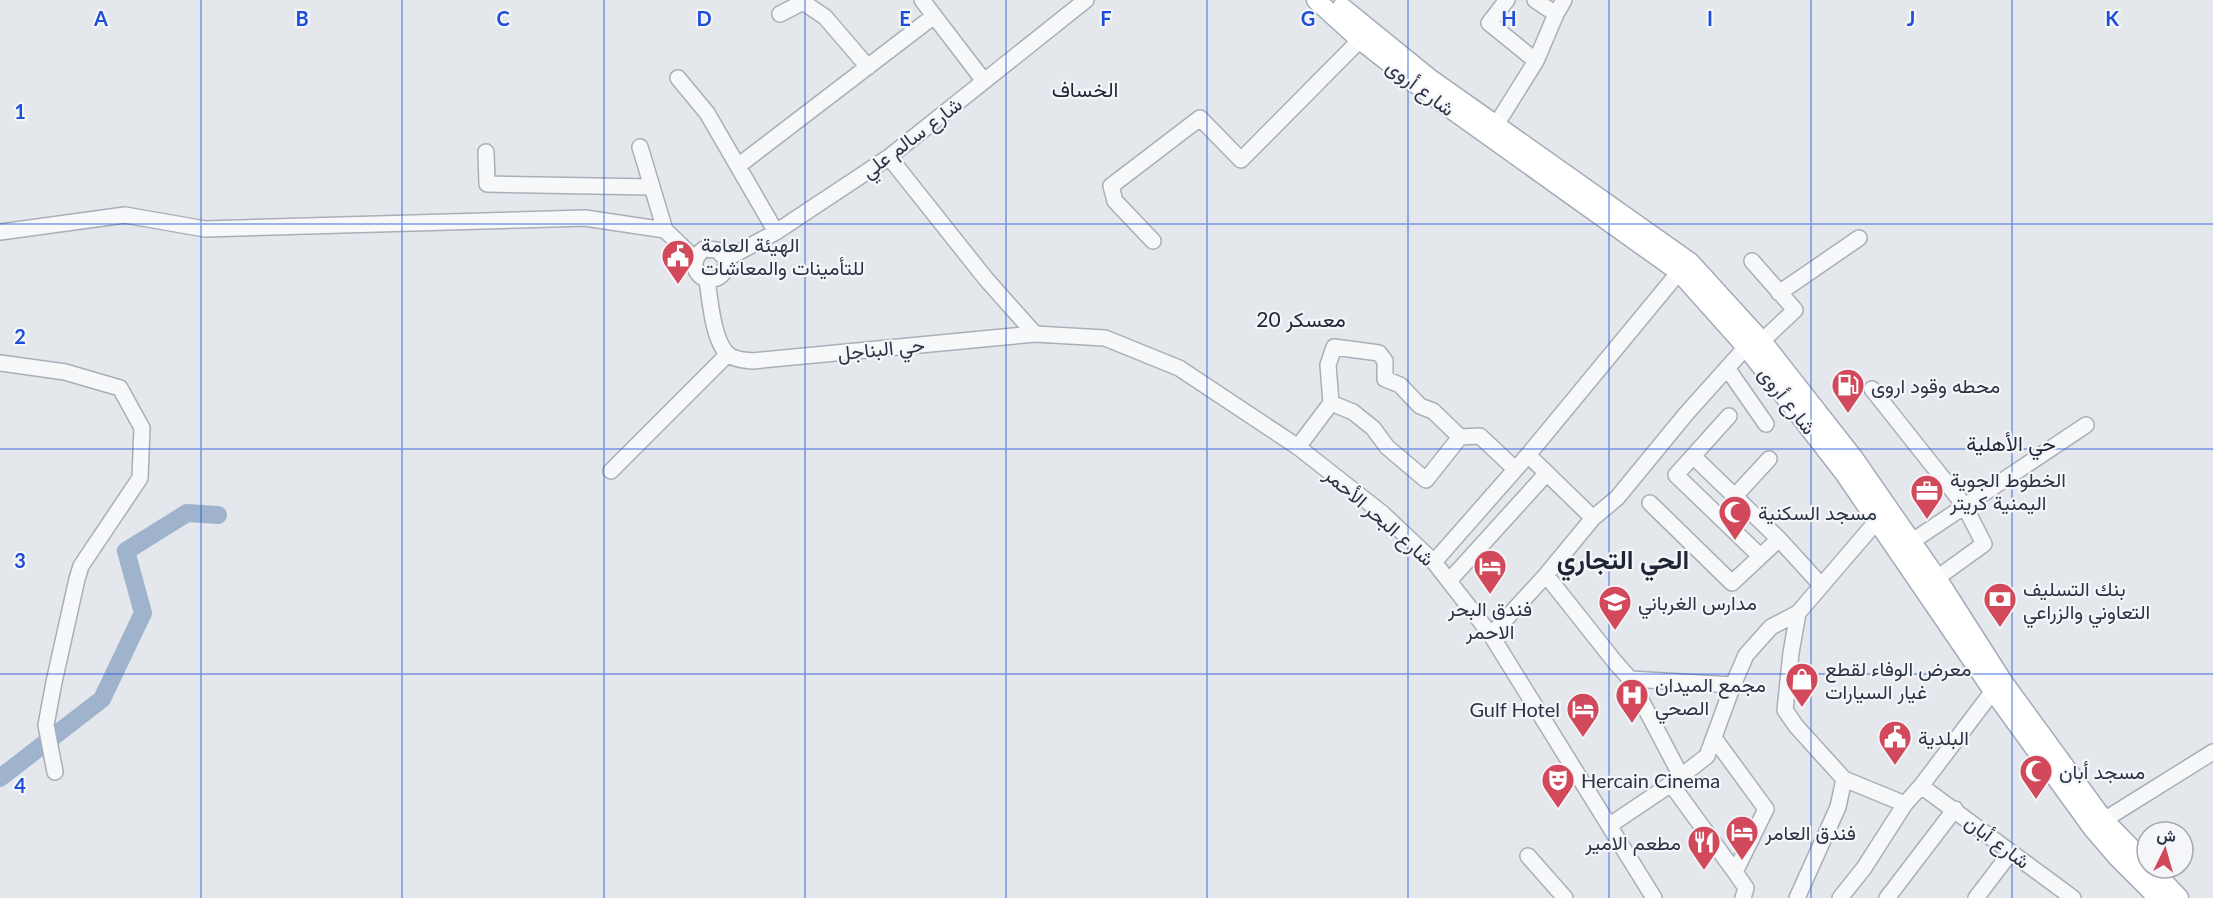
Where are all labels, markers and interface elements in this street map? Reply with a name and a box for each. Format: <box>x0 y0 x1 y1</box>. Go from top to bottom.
text: A <box>93 6 108 30</box>
text: B <box>295 6 309 30</box>
text: C <box>496 6 510 30</box>
text: D <box>696 6 712 30</box>
text: E <box>899 6 911 30</box>
text: F <box>1100 6 1112 30</box>
text: G <box>1301 6 1315 30</box>
text: H <box>1501 6 1517 30</box>
text: I <box>1707 6 1713 30</box>
text: J <box>1907 6 1915 30</box>
text: K <box>2105 6 2119 30</box>
street label: شارع أروى <box>1380 53 1460 123</box>
district label: الخساف <box>1052 76 1118 101</box>
street label: شارع سالم علي <box>856 91 970 187</box>
text: 1 <box>14 99 26 123</box>
place label: الهيئة العامة للتأمينات والمعاشات <box>701 232 864 281</box>
public building icon: الهيئة العامة للتأمينات والمعاشات <box>660 238 696 285</box>
district label: معسكر 20 <box>1256 306 1346 333</box>
text: 2 <box>14 324 26 348</box>
street label: حي البناجل <box>836 331 926 370</box>
street label: شارع أروى <box>1752 361 1822 441</box>
fuel station icon: محطه وقود اروى <box>1830 367 1866 414</box>
place label: محطه وقود اروى <box>1871 373 2000 399</box>
district label: حي الأهلية <box>1966 430 2056 461</box>
street label: شارع البحر الأحمر <box>1317 461 1440 573</box>
place label: الخطوط الجوية اليمنية كريتر <box>1949 467 2066 516</box>
office icon: الخطوط الجوية اليمنية كريتر <box>1909 473 1945 520</box>
mosque icon: مسجد السكنية <box>1717 494 1753 541</box>
place label: مسجد السكنية <box>1758 500 1877 525</box>
district label: الحي التجاري <box>1557 543 1689 582</box>
text: 3 <box>14 548 26 572</box>
hotel icon: فندق البحر الاحمر <box>1472 548 1508 595</box>
place label: بنك التسليف التعاوني والزراعي <box>2023 576 2150 629</box>
bank icon: بنك التسليف التعاوني والزراعي <box>1982 581 2018 628</box>
school or university icon: مدارس الغرباني <box>1597 584 1633 631</box>
place label: مدارس الغرباني <box>1638 590 1757 620</box>
place label: فندق البحر الاحمر <box>1447 596 1532 645</box>
place label: معرض الوفاء لقطع غيار السيارات <box>1825 656 1971 705</box>
shop icon: معرض الوفاء لقطع غيار السيارات <box>1784 661 1820 708</box>
place label: مجمع الميدان الصحي <box>1655 672 1766 725</box>
hospital icon: مجمع الميدان الصحي <box>1614 677 1650 724</box>
hotel icon: Gulf Hotel <box>1565 691 1601 738</box>
place label: Gulf Hotel <box>1469 697 1560 721</box>
public building icon: البلدية <box>1877 719 1913 766</box>
place label: البلدية <box>1918 725 1969 750</box>
mosque icon: مسجد أبان <box>2018 753 2054 800</box>
place label: مسجد أبان <box>2059 759 2145 784</box>
theatre icon: Hercain Cinema <box>1540 762 1576 809</box>
place label: Hercain Cinema <box>1581 768 1720 792</box>
text: 4 <box>14 773 26 797</box>
street label: شارع أبان <box>1959 809 2035 875</box>
hotel icon: فندق العامر <box>1724 814 1760 861</box>
place label: فندق العامر <box>1764 820 1856 846</box>
north arrow <box>2135 820 2195 880</box>
restaurant icon: مطعم الامير <box>1686 824 1722 871</box>
text: ش <box>2156 824 2177 846</box>
place label: مطعم الامير <box>1584 830 1681 856</box>

